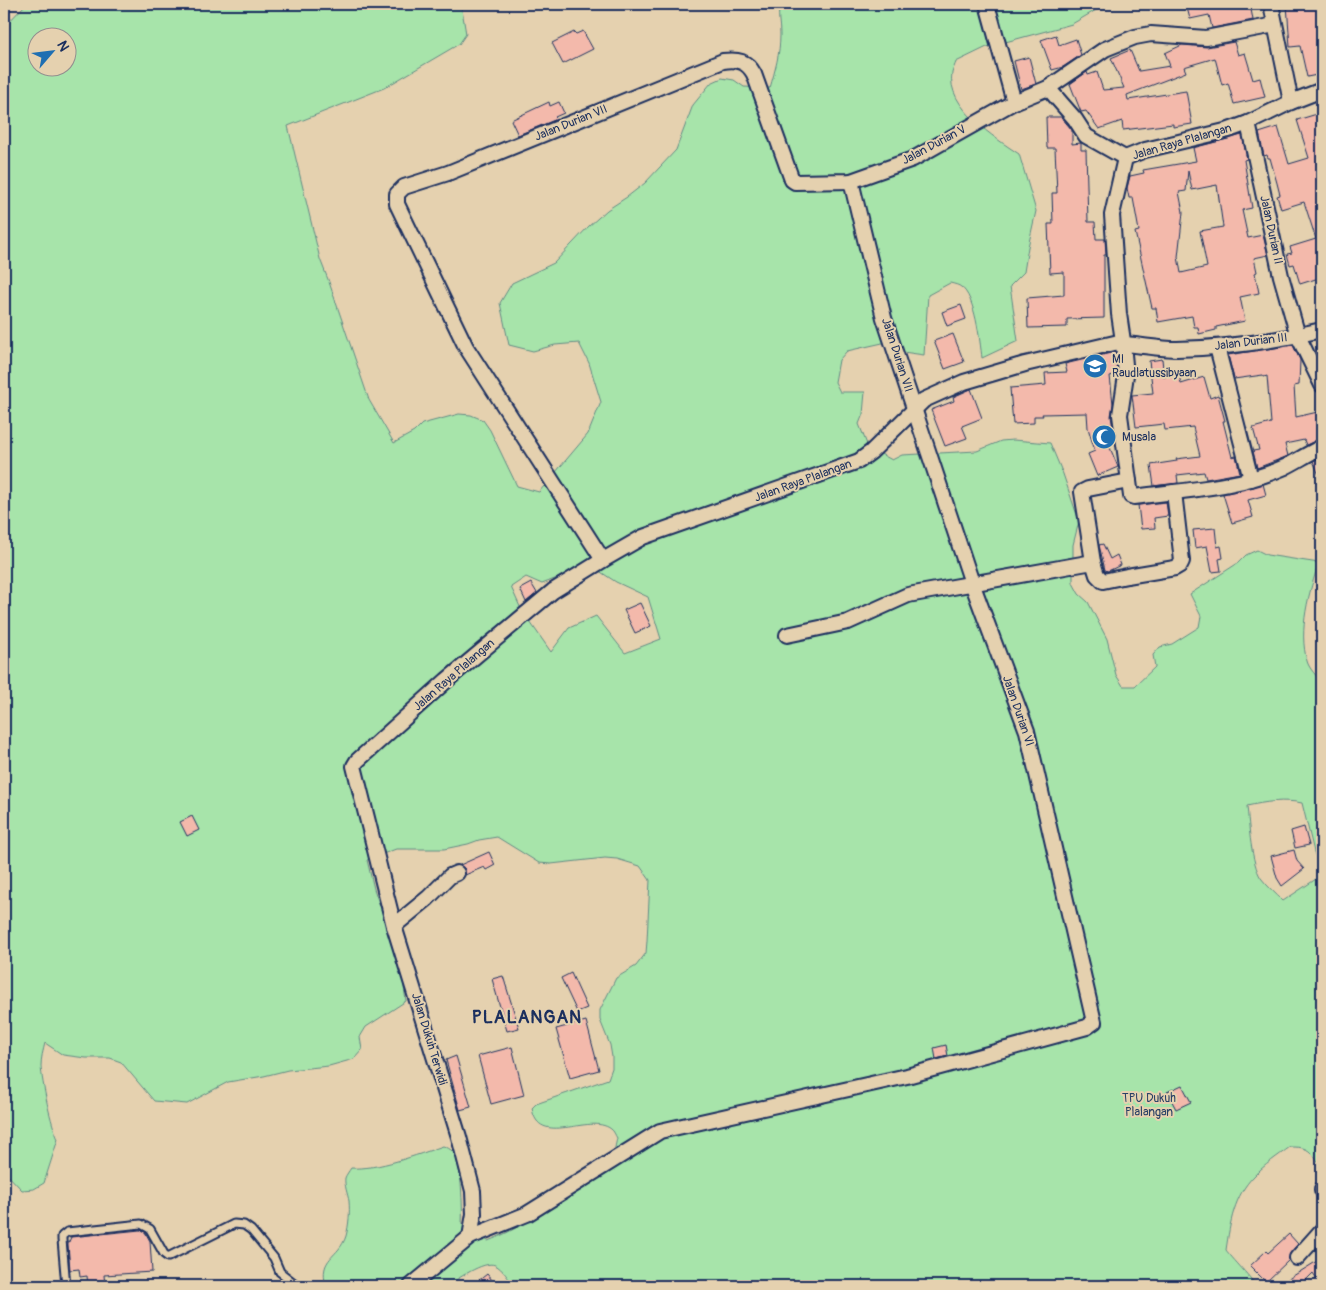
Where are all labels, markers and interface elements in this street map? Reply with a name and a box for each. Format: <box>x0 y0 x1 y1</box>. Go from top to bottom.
north arrow <box>28 28 78 78</box>
text: N <box>53 38 73 54</box>
street label: Jalan Durian VII <box>532 102 610 144</box>
street label: Jalan Raya Plalangan <box>1131 121 1234 163</box>
street label: Jalan Durian V <box>899 122 969 168</box>
street label: Jalan Durian II <box>1256 194 1286 266</box>
street label: Jalan Durian VII <box>878 316 916 394</box>
street label: Jalan Durian III <box>1214 330 1288 354</box>
place label: MI Raudlatussibyaan <box>1112 352 1197 381</box>
school or university icon: MI Raudlatussibyaan <box>1082 353 1108 379</box>
mosque icon: Musala <box>1091 424 1117 450</box>
place label: Musala <box>1122 430 1156 445</box>
street label: Jalan Raya Plalangan <box>752 456 854 506</box>
street label: Jalan Raya Plalangan <box>410 636 498 714</box>
street label: Jalan Durian VI <box>999 674 1037 748</box>
street label: Jalan Dukuh Terwidi <box>408 991 450 1087</box>
district label: PLALANGAN <box>472 1006 582 1029</box>
park label: TPU Dukuh Plalangan <box>1122 1091 1176 1120</box>

